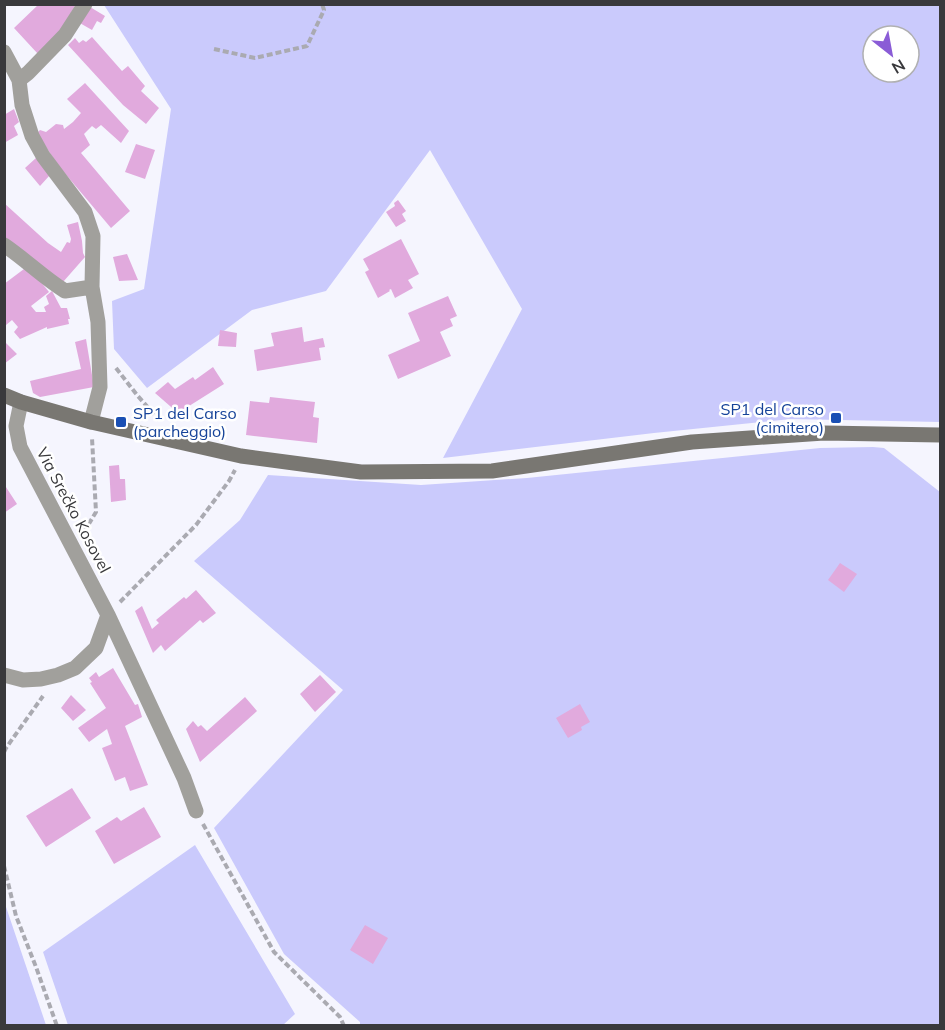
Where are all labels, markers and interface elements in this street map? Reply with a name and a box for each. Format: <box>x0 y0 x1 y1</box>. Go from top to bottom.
north arrow <box>861 24 921 84</box>
text: N <box>888 55 909 79</box>
place label: SP1 del Carso (cimitero) <box>720 399 824 437</box>
place label: SP1 del Carso (parcheggio) <box>133 403 237 441</box>
marker: SP1 del Carso (cimitero) <box>829 411 843 425</box>
marker: SP1 del Carso (parcheggio) <box>114 415 128 429</box>
street label: Via Srečko Kosovel <box>32 444 116 576</box>

